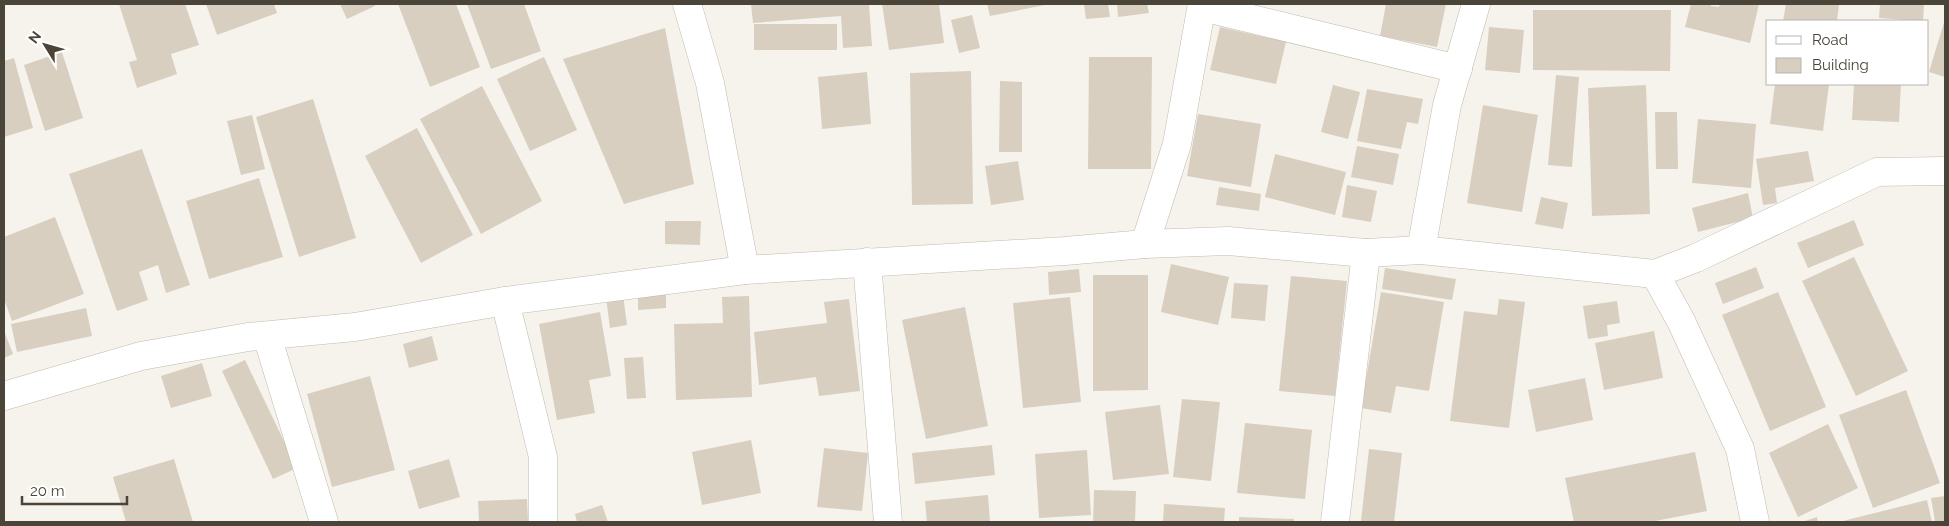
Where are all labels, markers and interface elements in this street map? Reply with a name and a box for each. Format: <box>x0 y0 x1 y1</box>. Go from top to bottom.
north arrow <box>20 20 70 70</box>
legend <box>1766 20 1929 85</box>
text: N <box>25 28 44 46</box>
text: Road <box>1812 31 1848 49</box>
text: Building <box>1812 56 1869 74</box>
scale bar <box>22 474 128 506</box>
text: 20 m <box>30 482 65 500</box>

